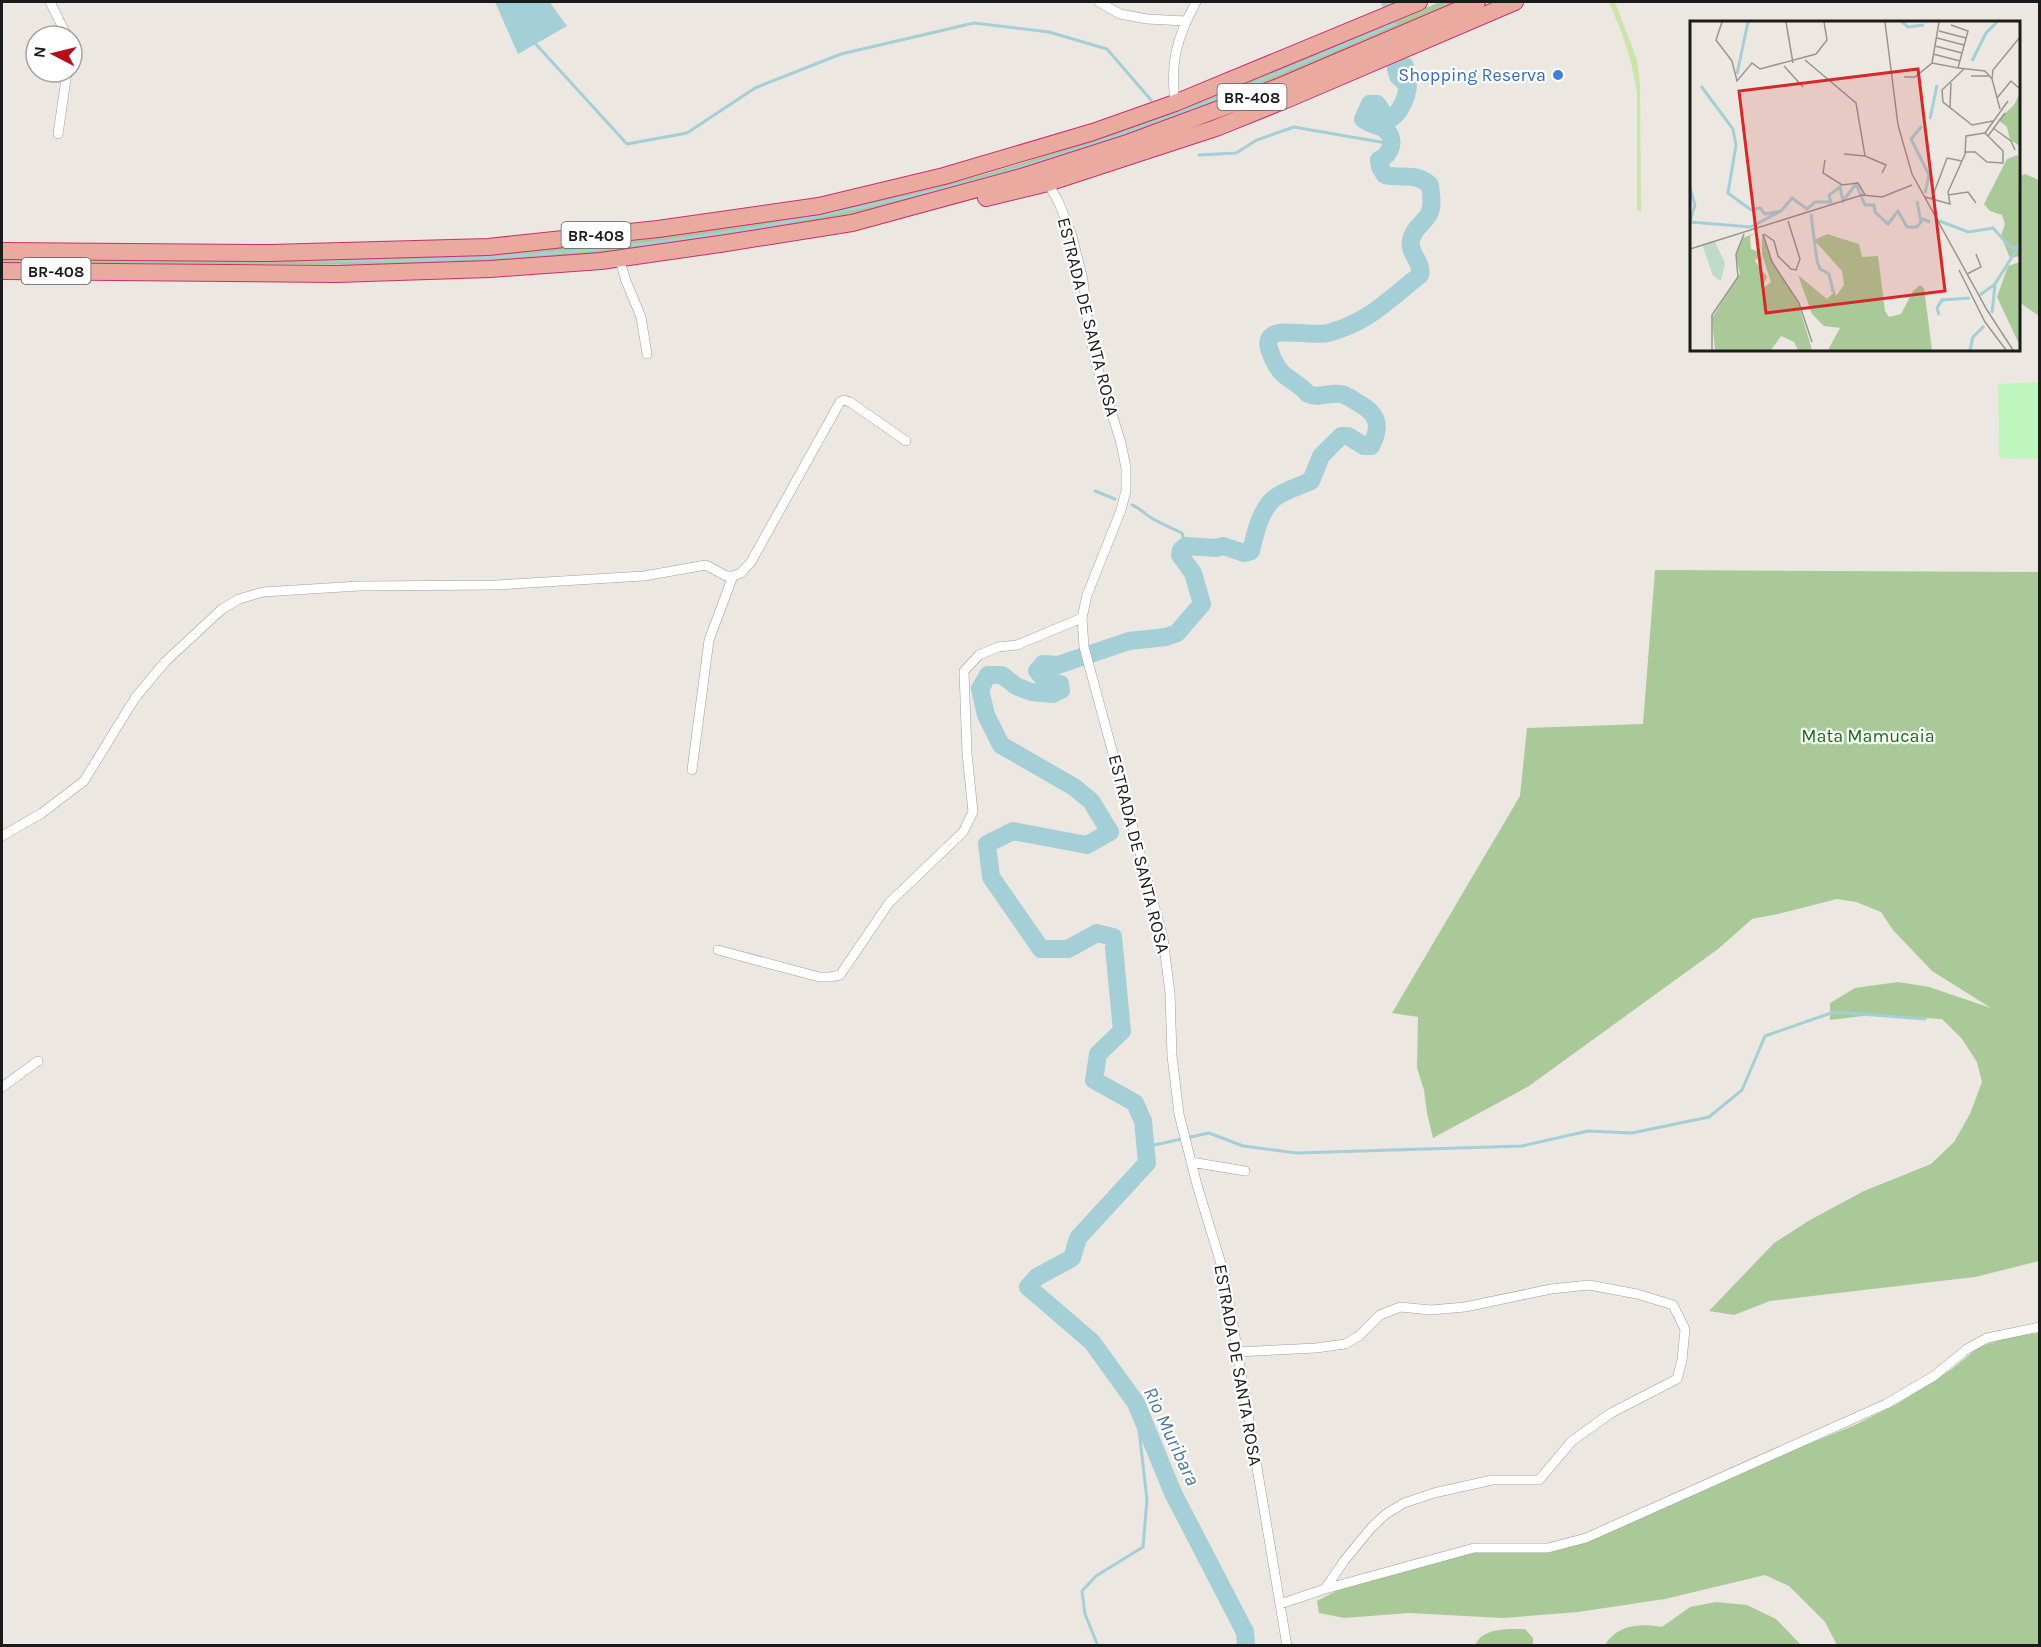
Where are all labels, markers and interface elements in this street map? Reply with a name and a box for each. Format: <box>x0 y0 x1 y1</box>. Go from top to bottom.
inset map <box>1690 21 2020 351</box>
north arrow <box>24 24 84 84</box>
text: N <box>29 45 50 59</box>
place label: Shopping Reserva <box>1398 64 1546 86</box>
marker: Shopping Reserva <box>1551 68 1565 82</box>
road number: BR-408 <box>1218 84 1286 110</box>
street label: ESTRADA DE SANTA ROSA <box>1053 215 1123 419</box>
road number: BR-408 <box>562 222 630 248</box>
road number: BR-408 <box>22 258 90 284</box>
park label: Mata Mamucaia <box>1801 725 1935 747</box>
street label: ESTRADA DE SANTA ROSA <box>1104 752 1174 956</box>
street label: ESTRADA DE SANTA ROSA <box>1209 1262 1267 1468</box>
water label: Rio Muribara <box>1139 1383 1204 1489</box>

